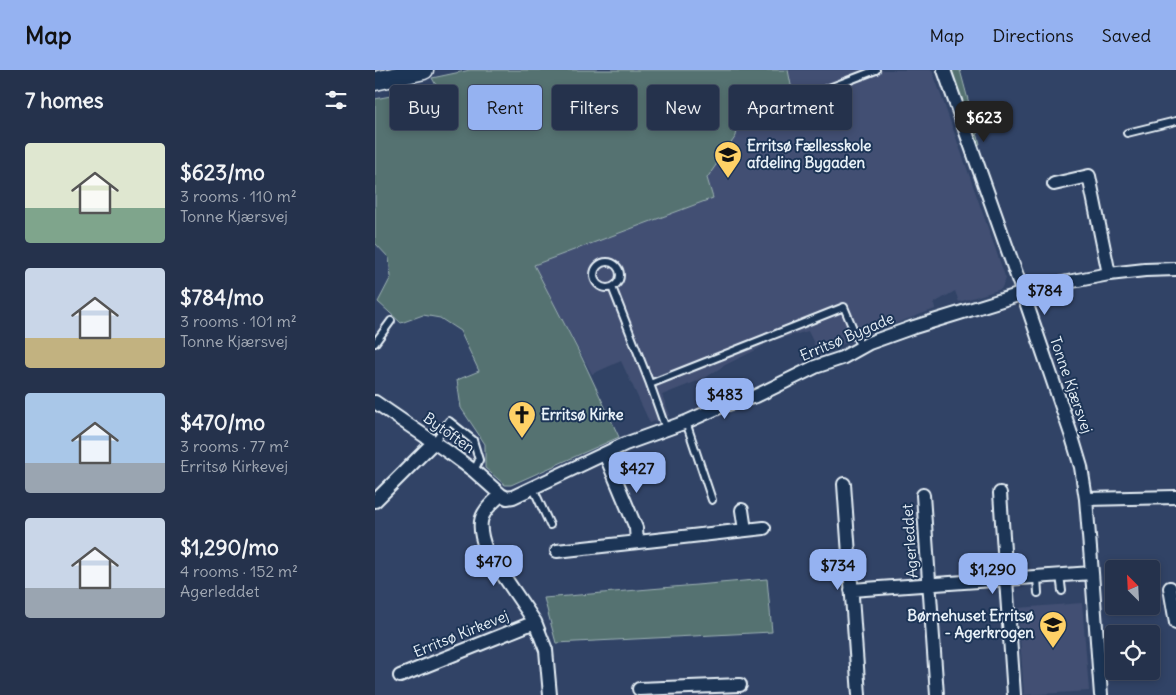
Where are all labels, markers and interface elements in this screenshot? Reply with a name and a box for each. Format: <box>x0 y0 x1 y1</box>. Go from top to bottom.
text: Map <box>25 20 72 50</box>
text: Map <box>929 24 964 47</box>
text: Directions <box>992 24 1074 47</box>
text: Saved <box>1102 24 1151 47</box>
chip: Buy <box>390 85 458 130</box>
chip: Rent <box>468 85 542 130</box>
chip: Filters <box>552 85 637 130</box>
chip: New <box>647 85 719 130</box>
chip: Apartment <box>729 85 852 130</box>
icon: filters <box>322 86 350 114</box>
text: 7 homes <box>25 87 104 114</box>
pin: $623 <box>954 100 1014 143</box>
text: $623 <box>966 107 1002 127</box>
place label: Erritsø Fællesskole afdeling Bygaden <box>747 136 871 173</box>
school or university icon: Erritsø Fællesskole afdeling Bygaden <box>713 140 743 179</box>
text: $623/mo <box>180 159 265 186</box>
icon: home <box>65 163 125 223</box>
text: 3 rooms · 110 m² <box>180 186 297 206</box>
text: Tonne Kjærsvej <box>180 206 288 226</box>
pin: $784 <box>1015 274 1075 316</box>
text: $784 <box>1027 280 1063 300</box>
text: $784/mo <box>180 284 264 311</box>
icon: home <box>65 288 125 348</box>
street label: Erritsø Bygade <box>797 308 897 365</box>
text: 3 rooms · 101 m² <box>180 311 297 331</box>
text: Tonne Kjærsvej <box>180 331 288 351</box>
street label: Tonne Kjærsvej <box>1046 334 1097 436</box>
pin: $483 <box>695 378 755 420</box>
text: $483 <box>707 384 743 404</box>
church icon: Erritsø Kirke <box>507 400 537 439</box>
place label: Erritsø Kirke <box>541 405 624 424</box>
street label: Bytoften <box>420 408 479 457</box>
text: $470/mo <box>180 409 265 436</box>
icon: home <box>65 413 125 473</box>
text: 3 rooms · 77 m² <box>180 436 289 456</box>
pin: $427 <box>607 452 667 494</box>
text: Erritsø Kirkevej <box>180 456 288 476</box>
text: $427 <box>620 458 654 478</box>
street label: Agerleddet <box>897 503 922 579</box>
text: $1,290/mo <box>180 534 279 561</box>
icon: home <box>65 538 125 598</box>
pin: $470 <box>464 544 524 587</box>
pin: $734 <box>808 548 868 591</box>
text: $470 <box>476 551 512 571</box>
pin: $1,290 <box>952 552 1034 595</box>
text: $734 <box>820 555 856 575</box>
text: $1,290 <box>970 559 1016 579</box>
north arrow <box>1105 560 1160 615</box>
map controls <box>1105 560 1160 680</box>
text: 4 rooms · 152 m² <box>180 561 298 581</box>
text: Agerleddet <box>180 581 259 601</box>
street label: Erritsø Kirkevej <box>410 606 511 661</box>
place label: Børnehuset Erritsø - Agerkrogen <box>907 606 1035 643</box>
school or university icon: Børnehuset Erritsø - Agerkrogen <box>1038 610 1068 649</box>
button: locate <box>1105 625 1160 680</box>

